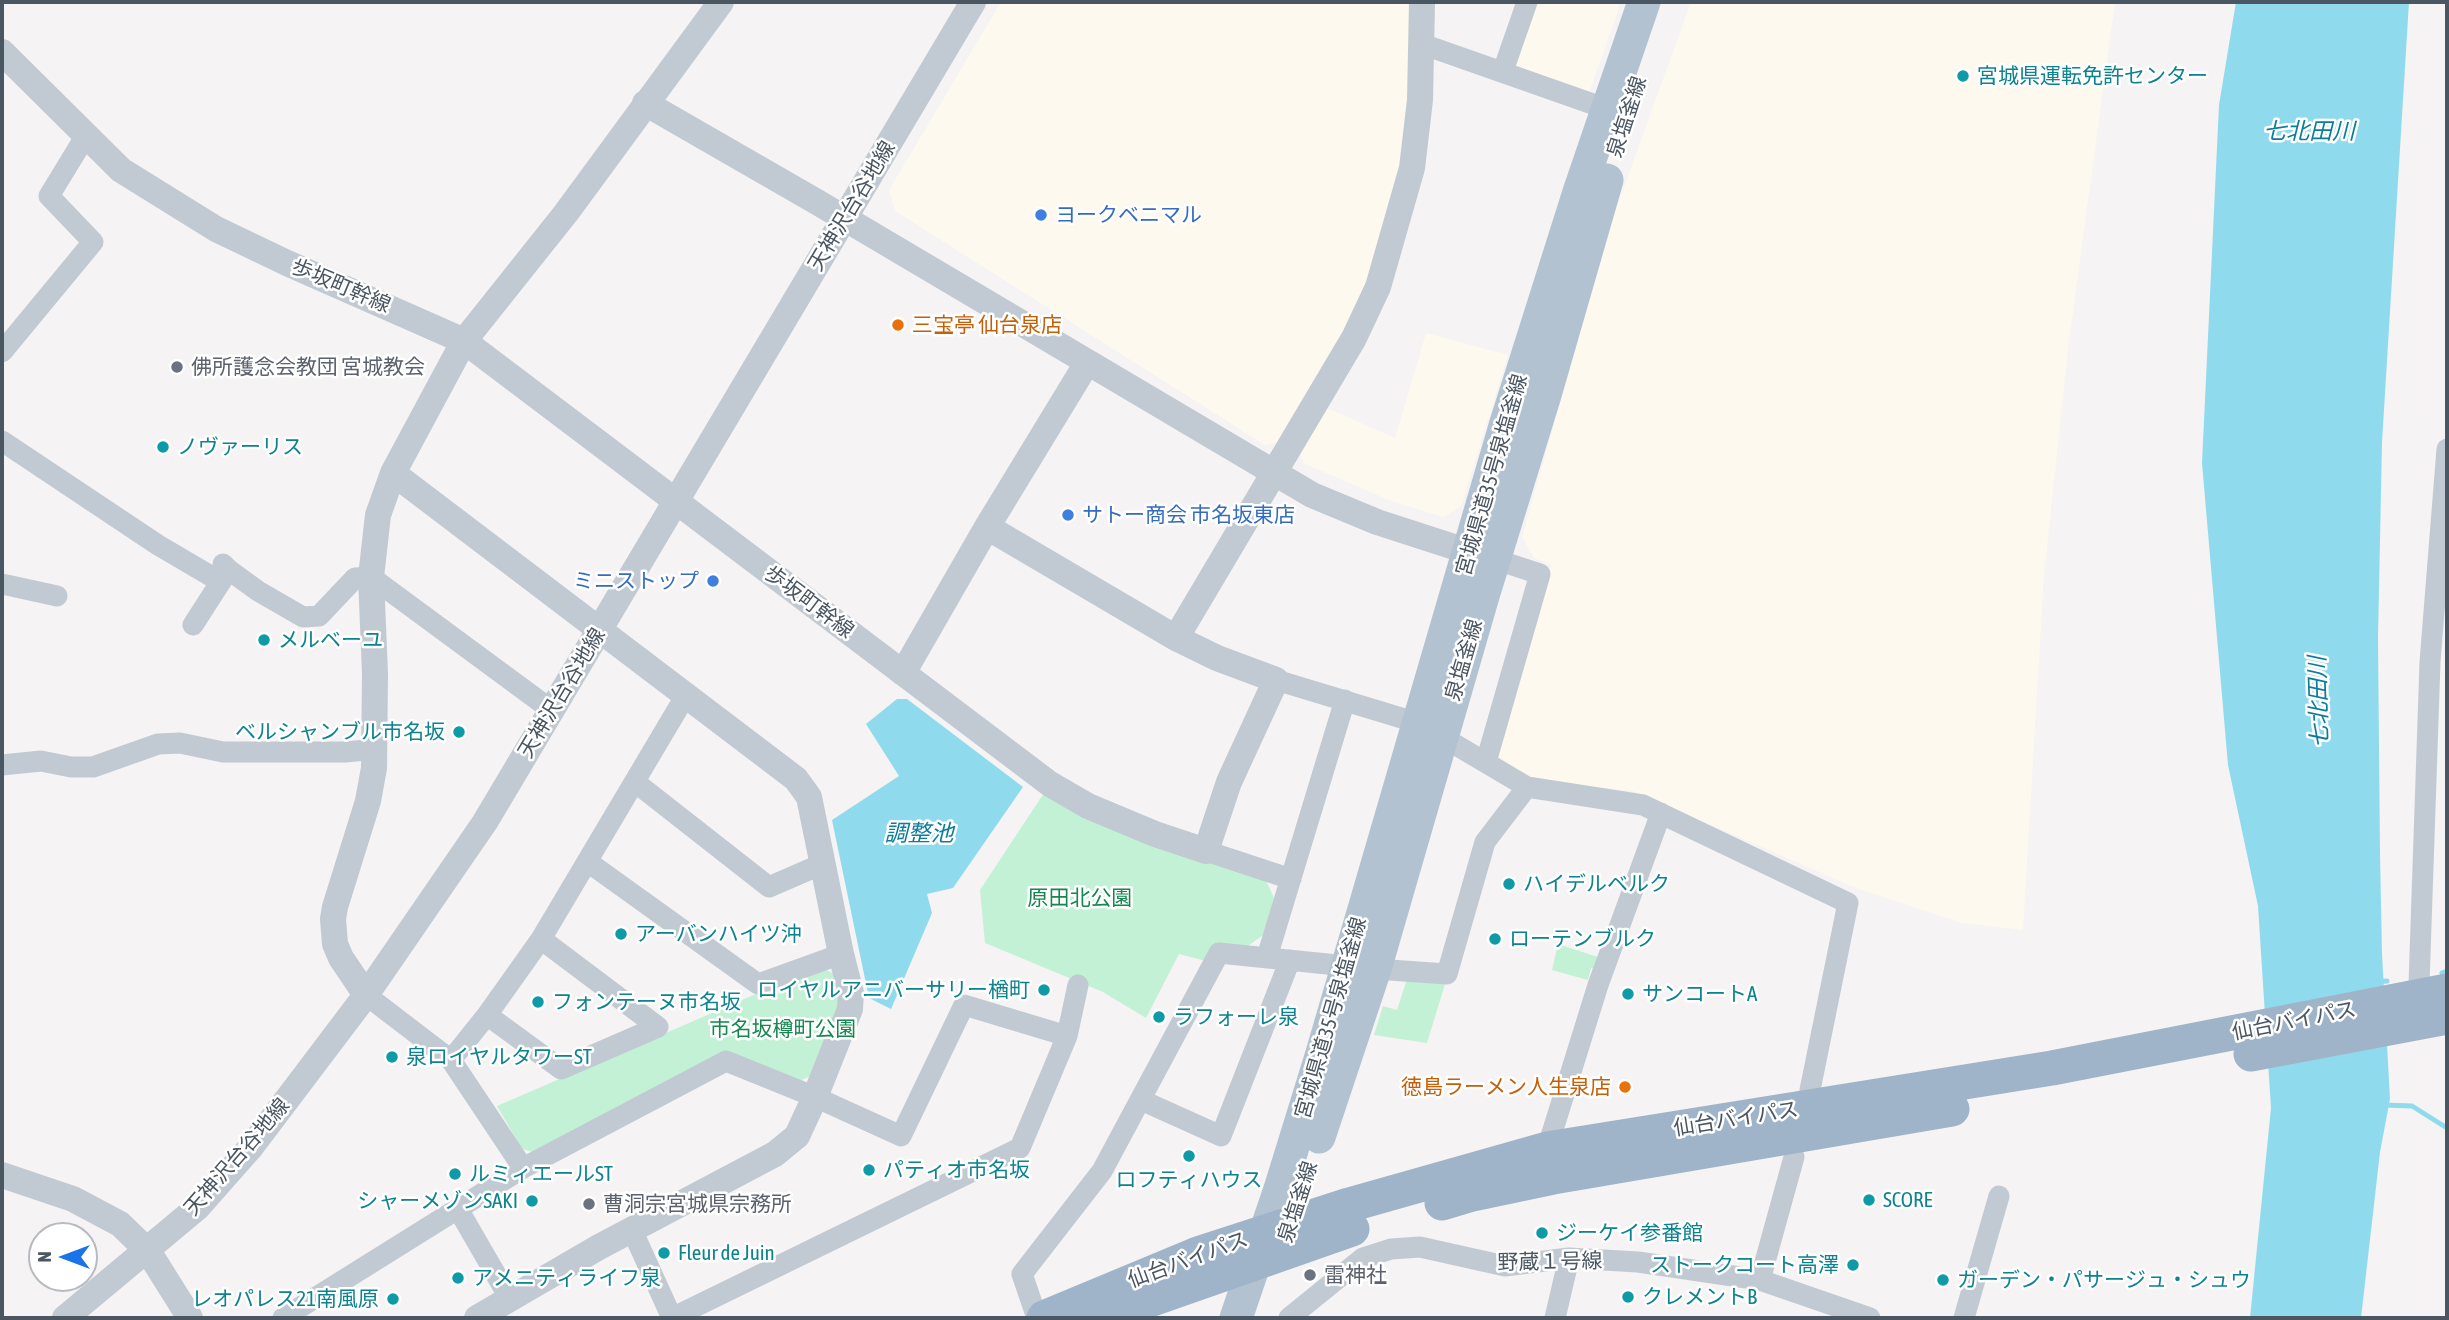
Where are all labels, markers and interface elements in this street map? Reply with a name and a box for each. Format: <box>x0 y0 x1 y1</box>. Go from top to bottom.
place label: 宮城県運転免許センター <box>1977 63 2208 89</box>
marker: 宮城県運転免許センター <box>1955 68 1971 84</box>
street label: 泉塩釜線 <box>1602 73 1652 161</box>
water label: 七北田川 <box>2263 118 2355 146</box>
street label: 天神沢台谷地線 <box>803 137 901 275</box>
place label: ヨークベニマル <box>1055 202 1202 228</box>
marker: ヨークベニマル <box>1033 207 1049 223</box>
street label: 歩坂町幹線 <box>288 254 394 318</box>
place label: 三宝亭 仙台泉店 <box>912 312 1062 338</box>
marker: 三宝亭 仙台泉店 <box>890 317 906 333</box>
place label: 佛所護念会教団 宮城教会 <box>191 354 425 380</box>
marker: 佛所護念会教団 宮城教会 <box>169 359 185 375</box>
street label: 宮城県道35号泉塩釜線 <box>1451 371 1533 579</box>
place label: ノヴァーリス <box>177 434 303 460</box>
marker: ノヴァーリス <box>155 439 171 455</box>
place label: サトー商会 市名坂東店 <box>1082 502 1295 528</box>
marker: サトー商会 市名坂東店 <box>1060 507 1076 523</box>
street label: 歩坂町幹線 <box>759 560 859 644</box>
place label: ミニストップ <box>573 568 699 594</box>
marker: ミニストップ <box>705 573 721 589</box>
street label: 泉塩釜線 <box>1440 616 1488 704</box>
street label: 天神沢台谷地線 <box>513 624 611 762</box>
place label: メルベーユ <box>278 627 383 653</box>
marker: メルベーユ <box>256 632 272 648</box>
water label: 七北田川 <box>2304 656 2334 748</box>
place label: ベルシャンブル市名坂 <box>235 719 445 745</box>
marker: ベルシャンブル市名坂 <box>451 724 467 740</box>
water label: 調整池 <box>885 820 953 848</box>
place label: ハイデルベルク <box>1523 871 1670 897</box>
marker: ハイデルベルク <box>1501 876 1517 892</box>
park label: 原田北公園 <box>1028 885 1132 911</box>
street label: 宮城県道35号泉塩釜線 <box>1290 914 1372 1122</box>
place label: アーバンハイツ沖 <box>635 921 802 947</box>
marker: アーバンハイツ沖 <box>613 926 629 942</box>
place label: ローテンブルク <box>1509 926 1656 952</box>
marker: ローテンブルク <box>1487 931 1503 947</box>
place label: ロイヤルアニバーサリー楢町 <box>757 977 1030 1003</box>
place label: サンコートA <box>1642 981 1757 1007</box>
marker: ロイヤルアニバーサリー楢町 <box>1036 982 1052 998</box>
marker: サンコートA <box>1620 986 1636 1002</box>
place label: フォンテーヌ市名坂 <box>552 989 741 1015</box>
marker: フォンテーヌ市名坂 <box>530 994 546 1010</box>
street label: 仙台バイパス <box>2230 997 2358 1045</box>
place label: ラフォーレ泉 <box>1173 1004 1299 1030</box>
marker: ラフォーレ泉 <box>1151 1009 1167 1025</box>
park label: 市名坂樽町公園 <box>710 1016 856 1042</box>
place label: 泉ロイヤルタワーST <box>406 1044 592 1070</box>
marker: 泉ロイヤルタワーST <box>384 1049 400 1065</box>
place label: 徳島ラーメン人生泉店 <box>1401 1074 1611 1100</box>
marker: 徳島ラーメン人生泉店 <box>1617 1079 1633 1095</box>
street label: 天神沢台谷地線 <box>179 1093 295 1221</box>
street label: 仙台バイパス <box>1672 1097 1800 1141</box>
marker: ロフティハウス <box>1181 1148 1197 1164</box>
place label: パティオ市名坂 <box>883 1157 1030 1183</box>
street label: 泉塩釜線 <box>1273 1158 1323 1246</box>
place label: ルミィエールST <box>469 1161 613 1187</box>
marker: パティオ市名坂 <box>861 1162 877 1178</box>
marker: ルミィエールST <box>447 1166 463 1182</box>
place label: ロフティハウス <box>1116 1167 1262 1193</box>
place label: SCORE <box>1883 1187 1933 1213</box>
place label: シャーメゾンSAKI <box>357 1188 518 1214</box>
place label: 曹洞宗宮城県宗務所 <box>603 1191 792 1217</box>
marker: SCORE <box>1861 1192 1877 1208</box>
marker: シャーメゾンSAKI <box>524 1193 540 1209</box>
marker: 曹洞宗宮城県宗務所 <box>581 1196 597 1212</box>
place label: ジーケイ参番館 <box>1556 1220 1703 1246</box>
north arrow <box>28 1222 98 1292</box>
marker: ジーケイ参番館 <box>1534 1225 1550 1241</box>
street label: 仙台バイパス <box>1124 1227 1252 1293</box>
place label: Fleur de Juin <box>678 1240 775 1266</box>
marker: Fleur de Juin <box>656 1245 672 1261</box>
street label: 野蔵１号線 <box>1497 1248 1603 1276</box>
text: N <box>33 1251 55 1263</box>
place label: ストークコート高澤 <box>1650 1252 1839 1278</box>
marker: ストークコート高澤 <box>1845 1257 1861 1273</box>
place label: 雷神社 <box>1324 1262 1387 1288</box>
place label: アメニティライフ泉 <box>472 1265 661 1291</box>
marker: 雷神社 <box>1302 1267 1318 1283</box>
place label: ガーデン・パサージュ・シュウ <box>1957 1267 2251 1293</box>
marker: アメニティライフ泉 <box>450 1270 466 1286</box>
marker: ガーデン・パサージュ・シュウ <box>1935 1272 1951 1288</box>
place label: クレメントB <box>1642 1284 1757 1310</box>
place label: レオパレス21南風原 <box>191 1286 379 1312</box>
marker: クレメントB <box>1620 1289 1636 1305</box>
marker: レオパレス21南風原 <box>385 1291 401 1307</box>

